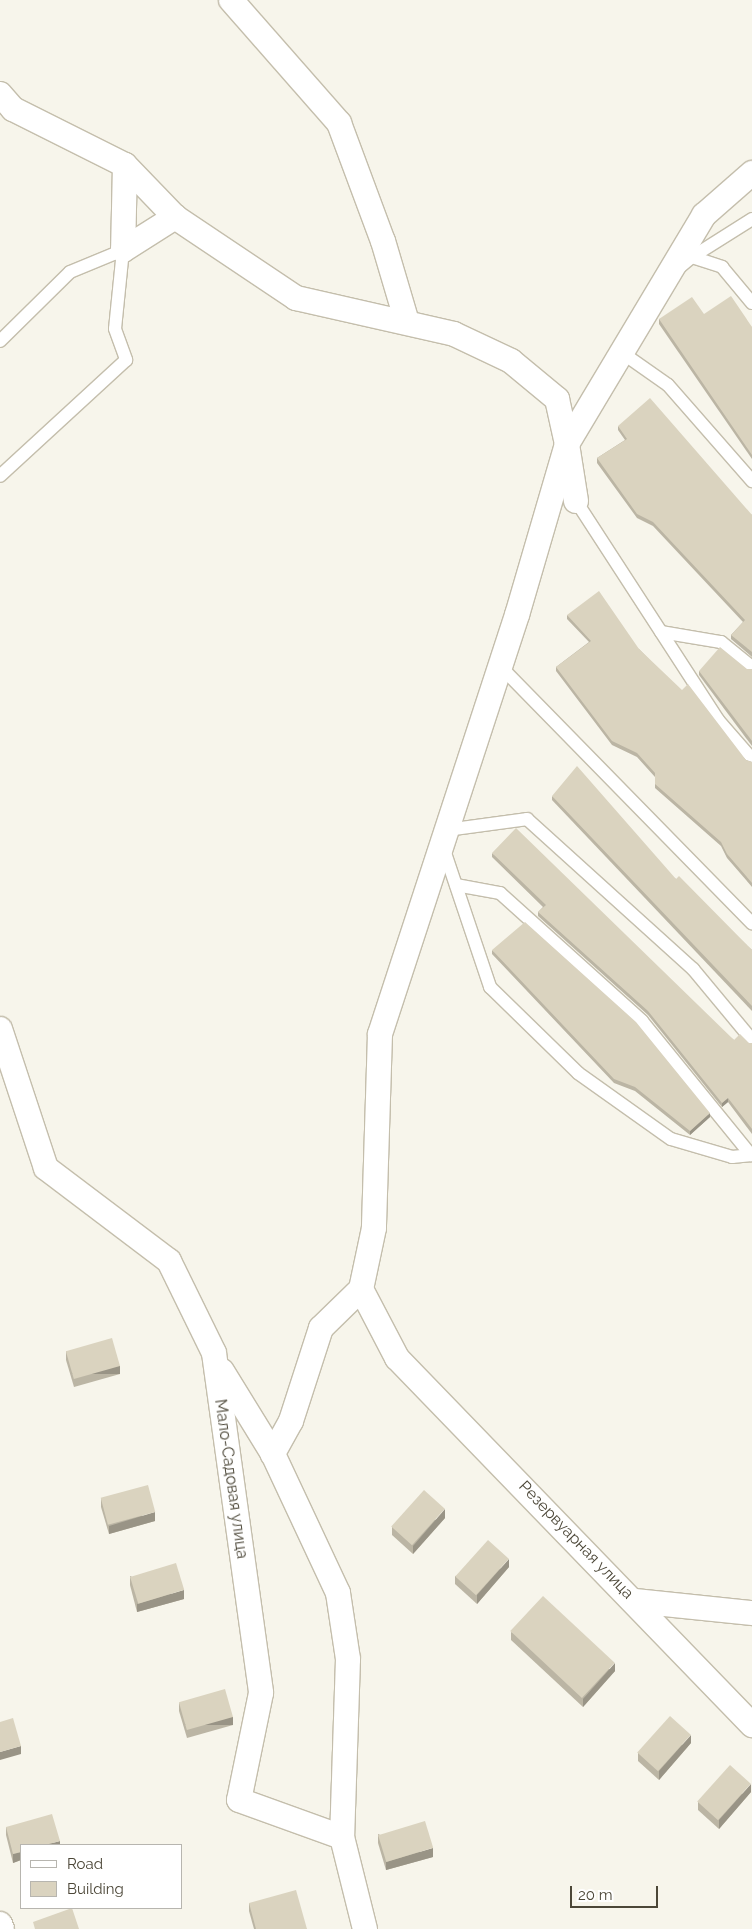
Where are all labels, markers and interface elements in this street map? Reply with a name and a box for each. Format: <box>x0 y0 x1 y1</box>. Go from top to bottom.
street label: Мало-Садовая улица <box>210 1398 252 1560</box>
street label: Резервуарная улица <box>514 1477 638 1603</box>
legend <box>20 1844 182 1909</box>
text: Road <box>67 1855 103 1873</box>
scale bar <box>572 1876 660 1908</box>
text: Building <box>67 1880 124 1898</box>
text: 20 m <box>578 1886 613 1904</box>

